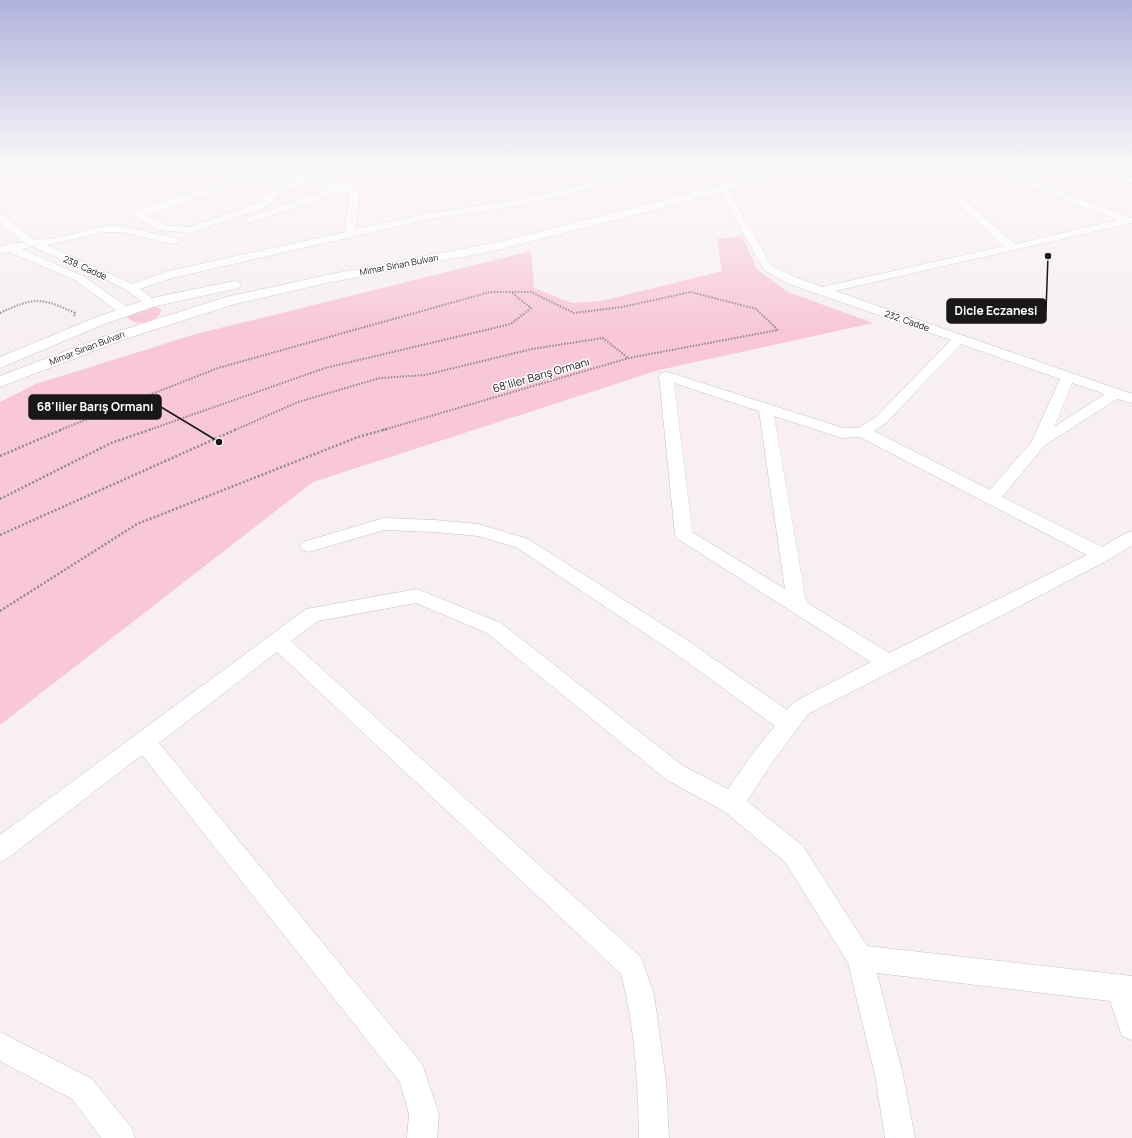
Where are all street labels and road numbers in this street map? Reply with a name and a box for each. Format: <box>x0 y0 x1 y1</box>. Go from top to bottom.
street label: Mimar Sinan Bulvarı <box>358 250 439 279</box>
street label: 238. Cadde <box>61 252 109 283</box>
street label: 232. Cadde <box>883 307 931 334</box>
street label: Mimar Sinan Bulvarı <box>47 327 127 368</box>
street label: 68'liler Barış Ormanı <box>491 354 591 396</box>

